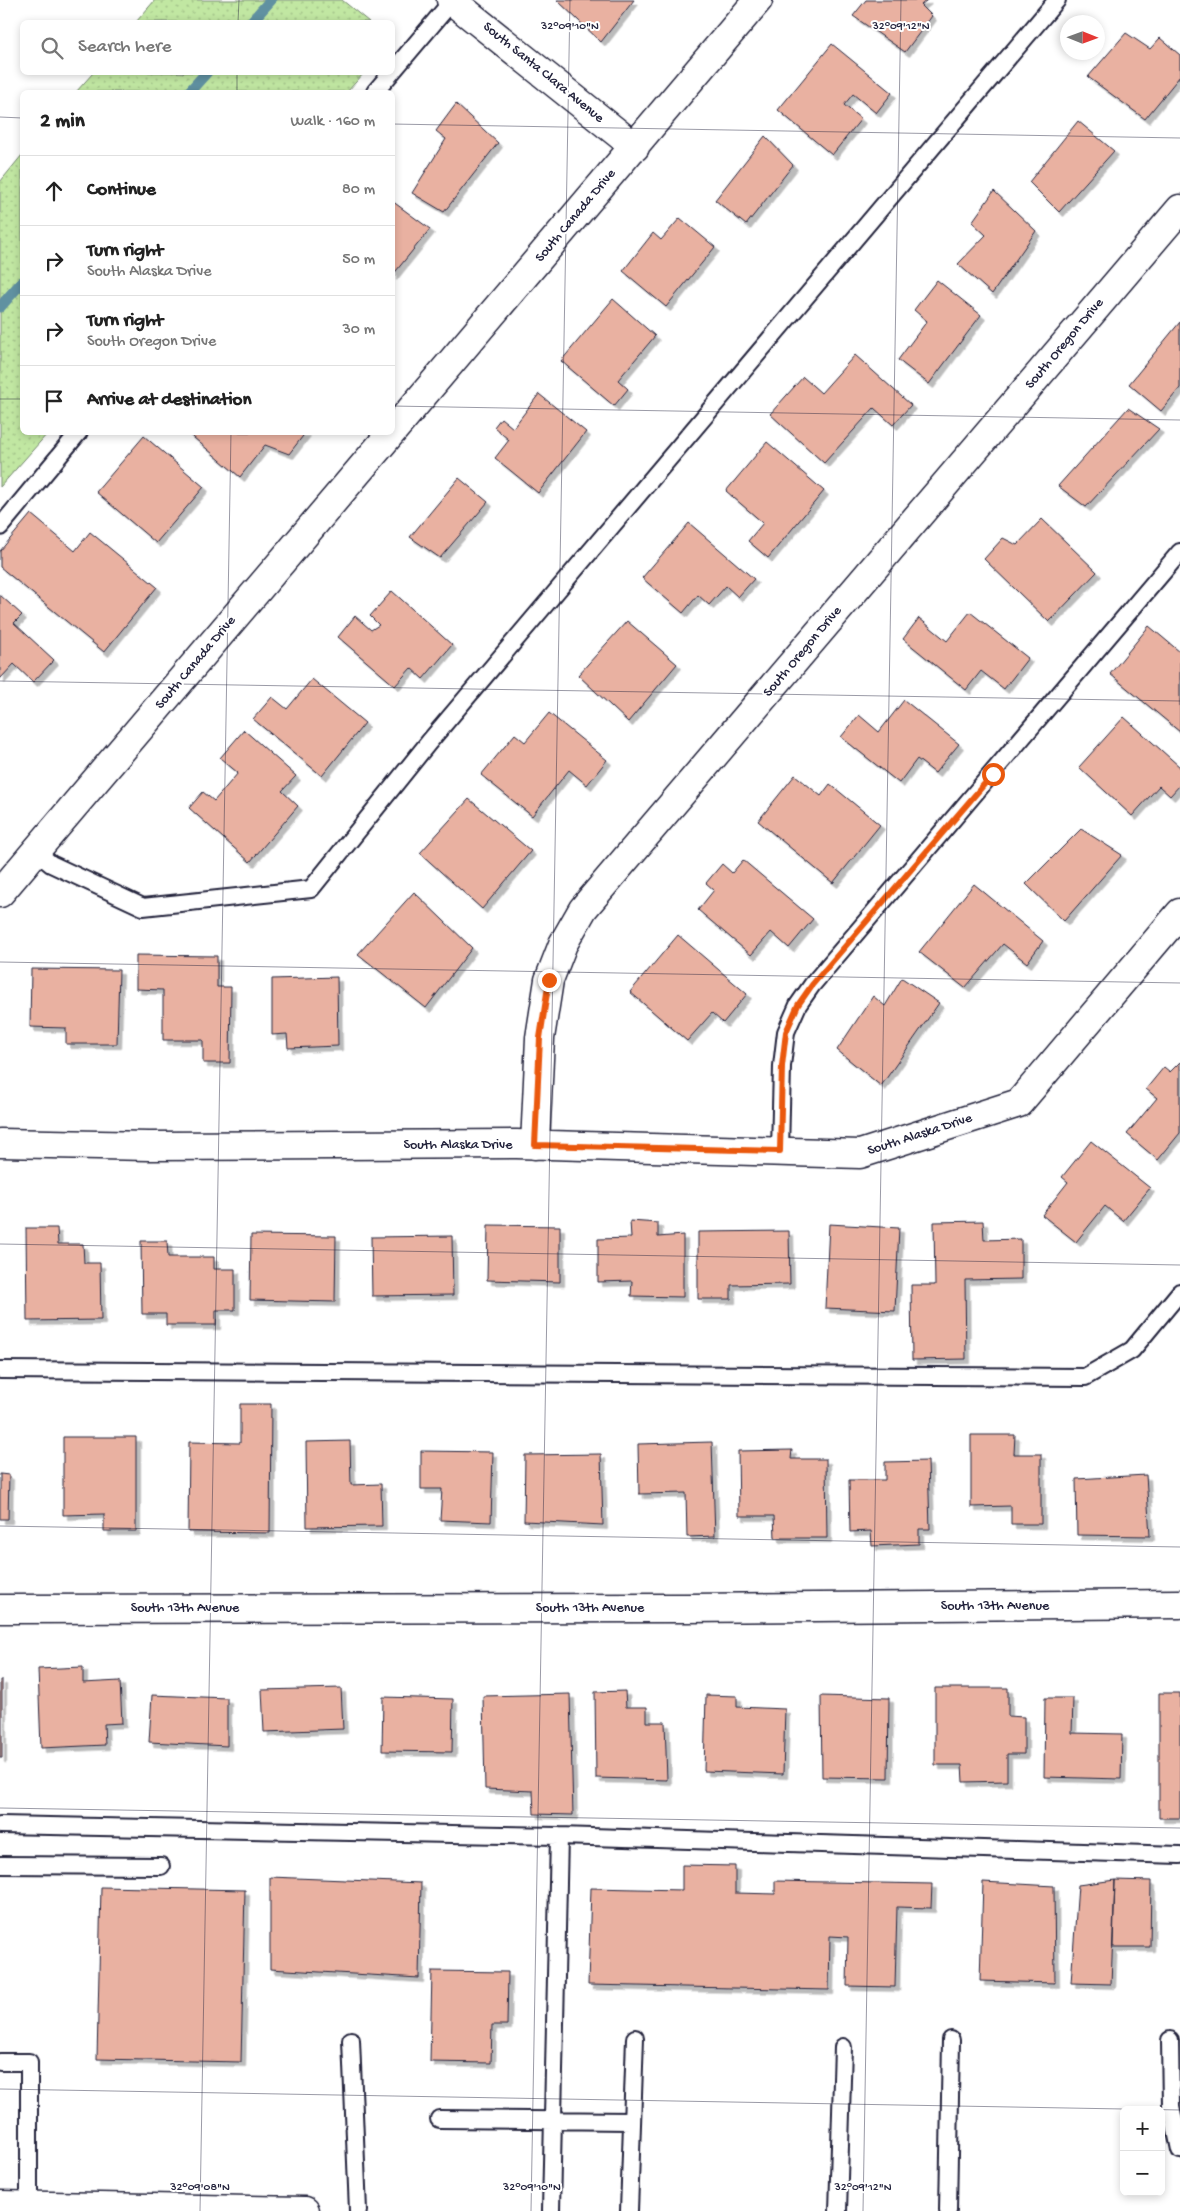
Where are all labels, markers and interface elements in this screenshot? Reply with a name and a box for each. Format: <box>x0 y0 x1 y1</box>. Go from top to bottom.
north arrow <box>1060 15 1105 60</box>
street label: South Santa Clara Avenue <box>479 19 608 128</box>
search box <box>20 20 395 75</box>
text: 32°09'10"N <box>540 20 599 34</box>
text: 32°09'12"N <box>872 20 930 34</box>
icon: search <box>38 34 66 62</box>
text: Search here <box>78 36 172 59</box>
text: 2 min <box>40 110 85 135</box>
text: Walk · 160 m <box>290 113 375 132</box>
street label: South Canada Drive <box>532 165 620 266</box>
icon: ahead <box>40 177 68 205</box>
text: Continue <box>87 179 156 202</box>
text: 80 m <box>342 181 375 200</box>
text: Turn right <box>87 240 163 263</box>
icon: right <box>40 247 68 275</box>
text: 50 m <box>342 251 375 270</box>
text: South Alaska Drive <box>87 263 212 282</box>
street label: South Oregon Drive <box>1022 295 1108 393</box>
text: Turn right <box>87 310 163 333</box>
icon: right <box>40 317 68 345</box>
text: 30 m <box>342 321 375 340</box>
text: South Oregon Drive <box>87 333 216 352</box>
icon: arrive <box>40 387 68 415</box>
text: Arrive at destination <box>87 389 251 412</box>
street label: South Oregon Drive <box>760 603 846 701</box>
street label: South Canada Drive <box>152 612 240 713</box>
route start <box>982 763 1005 786</box>
route end <box>538 969 561 992</box>
street label: South Alaska Drive <box>866 1110 975 1160</box>
street label: South Alaska Drive <box>404 1137 513 1154</box>
street label: South 13th Avenue <box>941 1598 1050 1615</box>
street label: South 13th Avenue <box>131 1600 240 1617</box>
street label: South 13th Avenue <box>536 1600 645 1617</box>
map controls <box>1120 2106 1165 2196</box>
button: + <box>1120 2106 1165 2151</box>
button: − <box>1120 2151 1165 2196</box>
text: 32°09'08"N <box>169 2181 230 2195</box>
text: 32°09'10"N <box>502 2181 561 2195</box>
text: 32°09'12"N <box>834 2181 892 2195</box>

